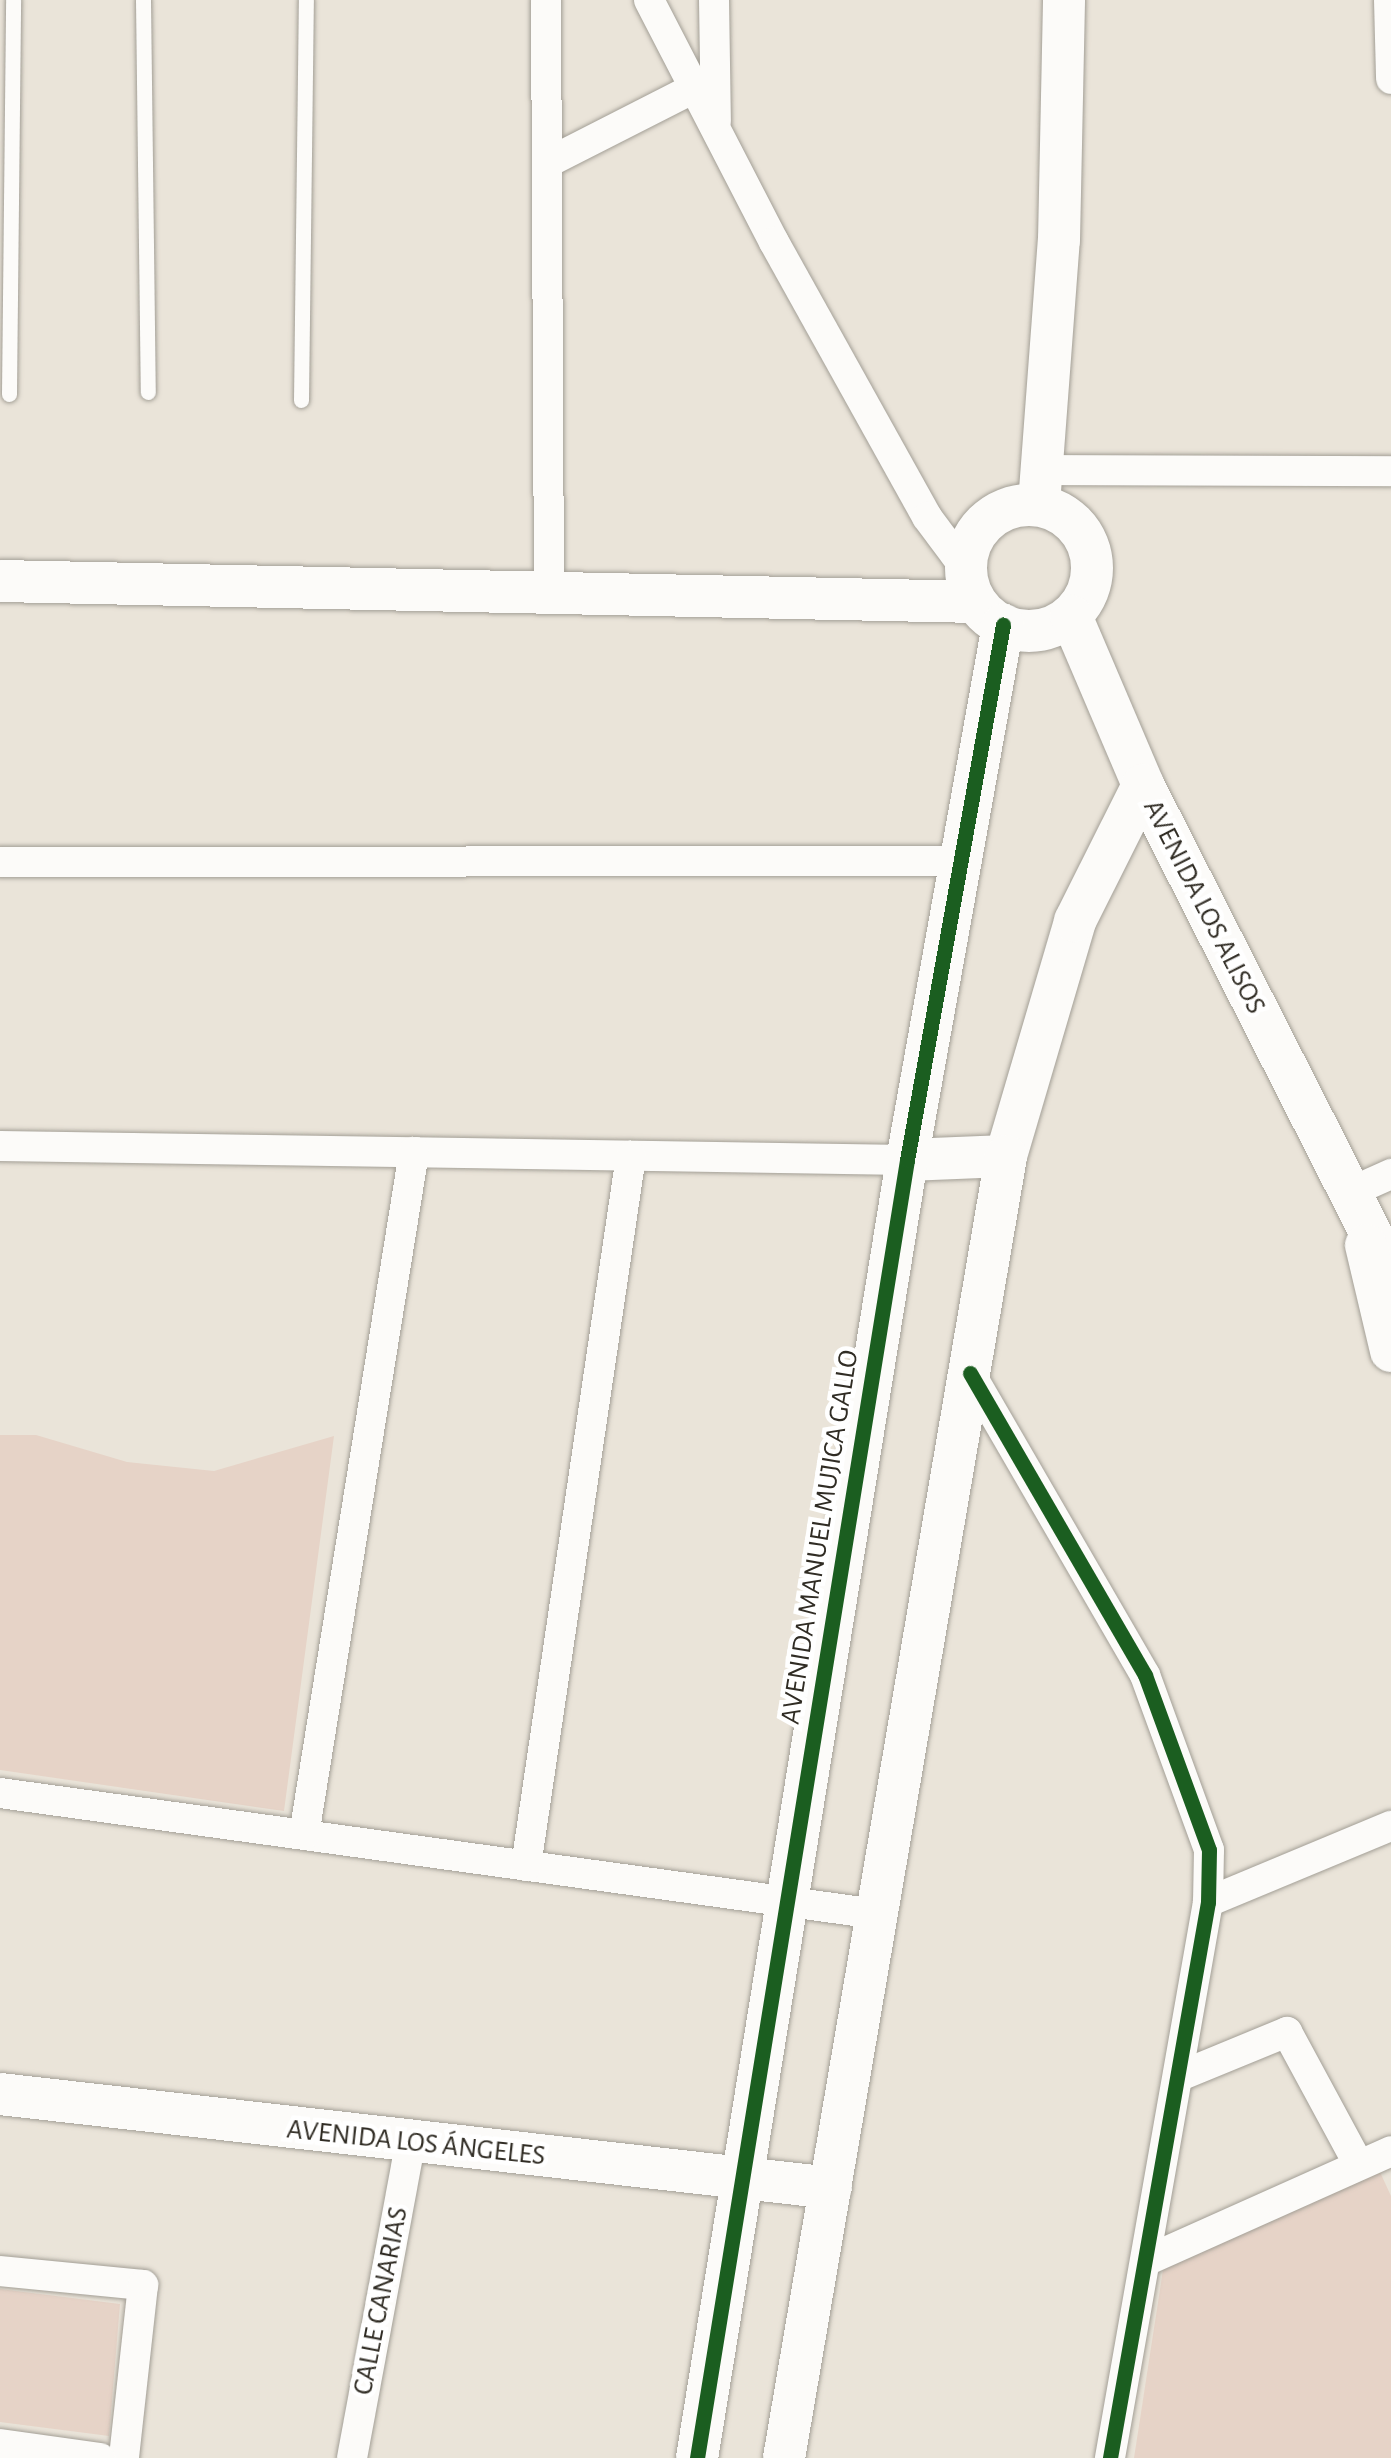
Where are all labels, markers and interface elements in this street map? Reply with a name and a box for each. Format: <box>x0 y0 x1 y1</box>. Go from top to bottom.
street label: AVENIDA LOS ALISOS <box>1136 794 1272 1020</box>
street label: AVENIDA MANUEL MUJICA GALLO <box>774 1347 866 1727</box>
street label: AVENIDA LOS ÁNGELES <box>285 2113 547 2173</box>
street label: CALLE CANARIAS <box>346 2204 416 2398</box>

